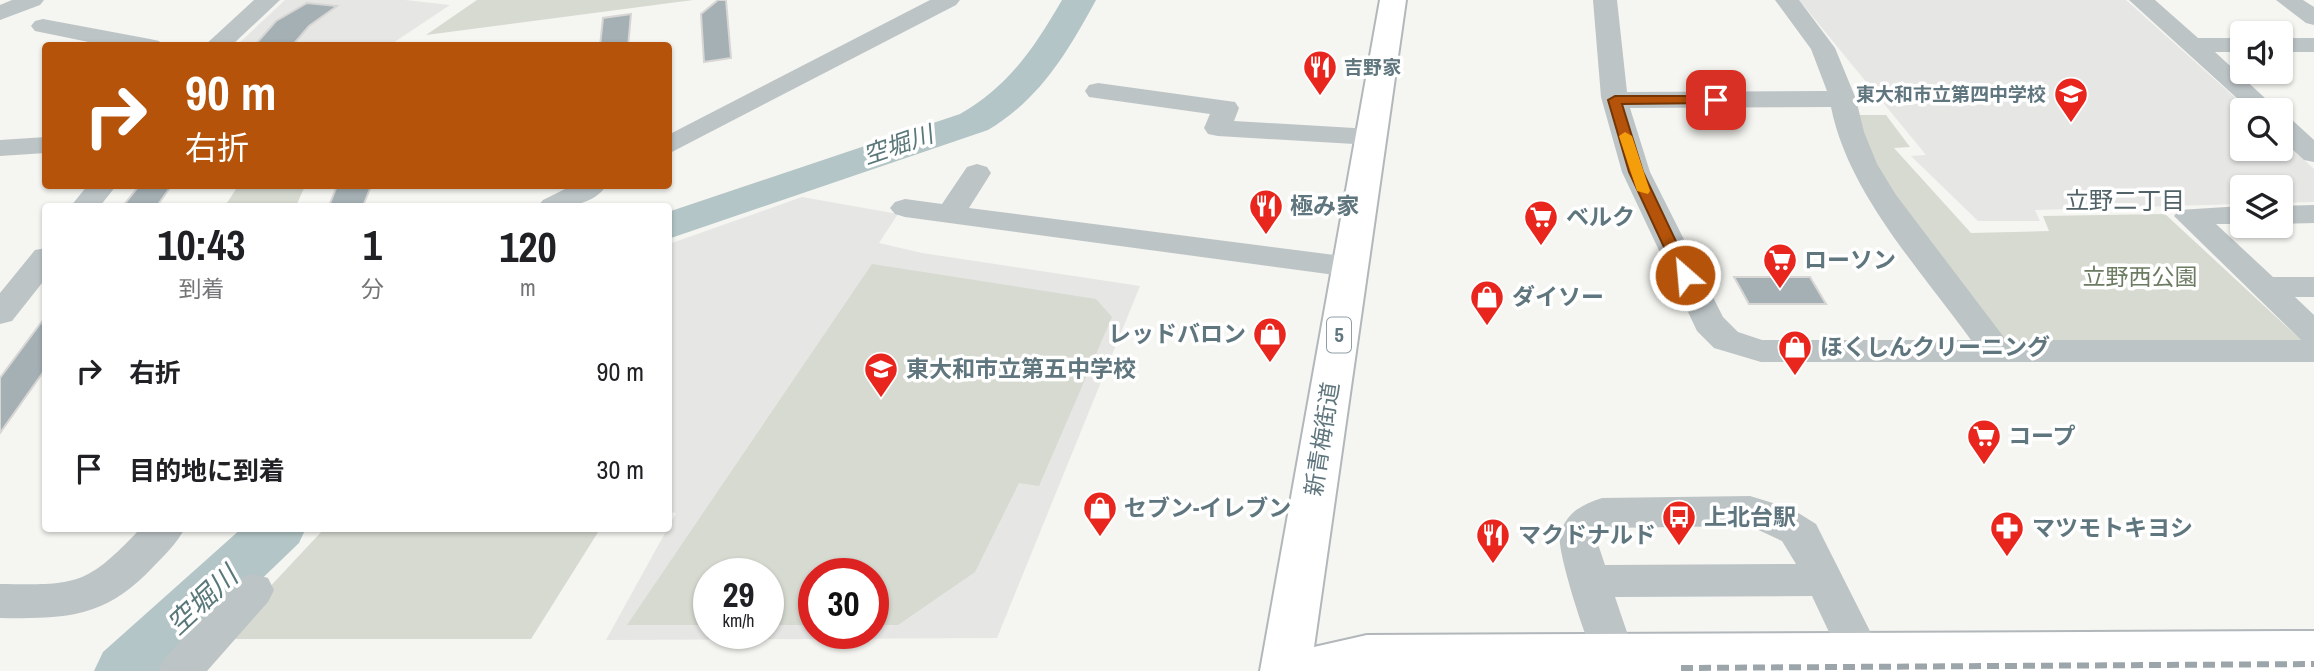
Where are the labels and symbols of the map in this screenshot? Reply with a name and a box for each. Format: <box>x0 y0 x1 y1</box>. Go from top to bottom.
restaurant icon: 吉野家 <box>1301 48 1339 97</box>
place label: 吉野家 <box>1344 54 1401 80</box>
pin <box>1686 70 1746 130</box>
school or university icon: 東大和市立第四中学校 <box>2052 75 2090 124</box>
place label: 東大和市立第四中学校 <box>1856 81 2046 107</box>
water label: 空堀川 <box>858 116 940 171</box>
district label: 立野二丁目 <box>2065 184 2185 216</box>
restaurant icon: 極み家 <box>1247 187 1285 236</box>
place label: 極み家 <box>1290 190 1359 221</box>
supermarket icon: ベルク <box>1522 198 1560 247</box>
place label: ベルク <box>1566 201 1635 232</box>
position arrow <box>1648 238 1722 312</box>
supermarket icon: ローソン <box>1761 241 1799 290</box>
place label: ローソン <box>1804 244 1896 275</box>
park label: 立野西公園 <box>2083 261 2198 292</box>
shop icon: ダイソー <box>1468 278 1506 327</box>
place label: ダイソー <box>1512 281 1604 312</box>
shop icon: レッドバロン <box>1251 315 1289 364</box>
place label: レッドバロン <box>1108 318 1246 349</box>
road number: 5 <box>1327 318 1351 352</box>
shop icon: ほくしんクリーニング <box>1776 328 1814 377</box>
place label: ほくしんクリーニング <box>1820 331 2050 362</box>
school or university icon: 東大和市立第五中学校 <box>862 350 900 399</box>
place label: 東大和市立第五中学校 <box>906 353 1136 384</box>
street label: 新青梅街道 <box>1297 380 1346 498</box>
supermarket icon: コープ <box>1965 417 2003 466</box>
place label: コープ <box>2008 420 2076 451</box>
shop icon: セブン-イレブン <box>1081 489 1119 538</box>
place label: セブン-イレブン <box>1124 492 1291 523</box>
bus stop icon: 上北台駅 <box>1660 498 1698 547</box>
place label: 上北台駅 <box>1704 501 1796 532</box>
pharmacy icon: マツモトキヨシ <box>1988 509 2026 558</box>
place label: マツモトキヨシ <box>2032 512 2193 543</box>
restaurant icon: マクドナルド <box>1474 516 1512 565</box>
place label: マクドナルド <box>1518 519 1656 550</box>
water label: 空堀川 <box>158 555 248 643</box>
speed limit sign: 30 <box>798 558 889 649</box>

